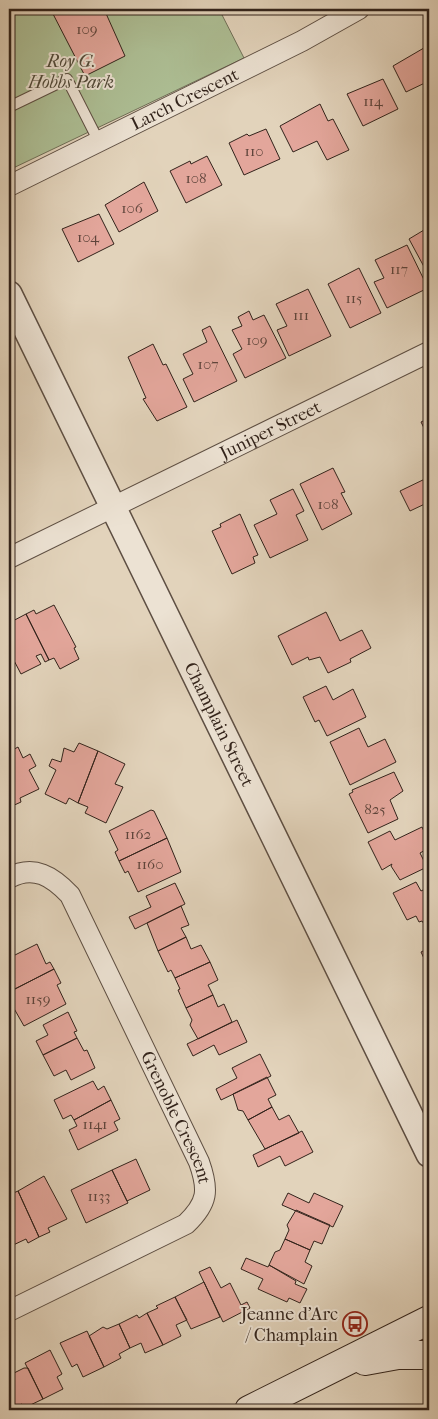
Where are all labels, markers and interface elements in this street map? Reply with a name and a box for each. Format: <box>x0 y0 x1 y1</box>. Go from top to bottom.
house number: 109 <box>76 20 98 38</box>
park label: Roy G. Hobbs Park <box>27 51 114 93</box>
street label: Larch Crescent <box>127 63 242 135</box>
house number: 114 <box>363 92 384 110</box>
house number: 110 <box>245 142 263 160</box>
house number: 108 <box>185 169 207 187</box>
house number: 106 <box>121 199 144 217</box>
house number: 104 <box>77 228 100 246</box>
house number: 117 <box>390 260 408 278</box>
house number: 115 <box>345 289 363 307</box>
house number: 111 <box>293 306 309 324</box>
house number: 109 <box>246 331 268 349</box>
house number: 107 <box>198 355 218 373</box>
street label: Juniper Street <box>214 396 325 464</box>
house number: 108 <box>317 495 339 513</box>
street label: Champlain Street <box>180 659 259 790</box>
house number: 825 <box>364 800 386 818</box>
house number: 1162 <box>125 825 152 843</box>
house number: 1160 <box>136 855 164 873</box>
house number: 1159 <box>26 990 51 1008</box>
street label: Grenoble Crescent <box>136 1048 215 1186</box>
house number: 1141 <box>83 1115 107 1133</box>
house number: 1133 <box>87 1187 111 1205</box>
place label: Jeanne d'Arc / Champlain <box>239 1304 339 1346</box>
bus stop icon: Jeanne d'Arc / Champlain <box>342 1311 368 1337</box>

